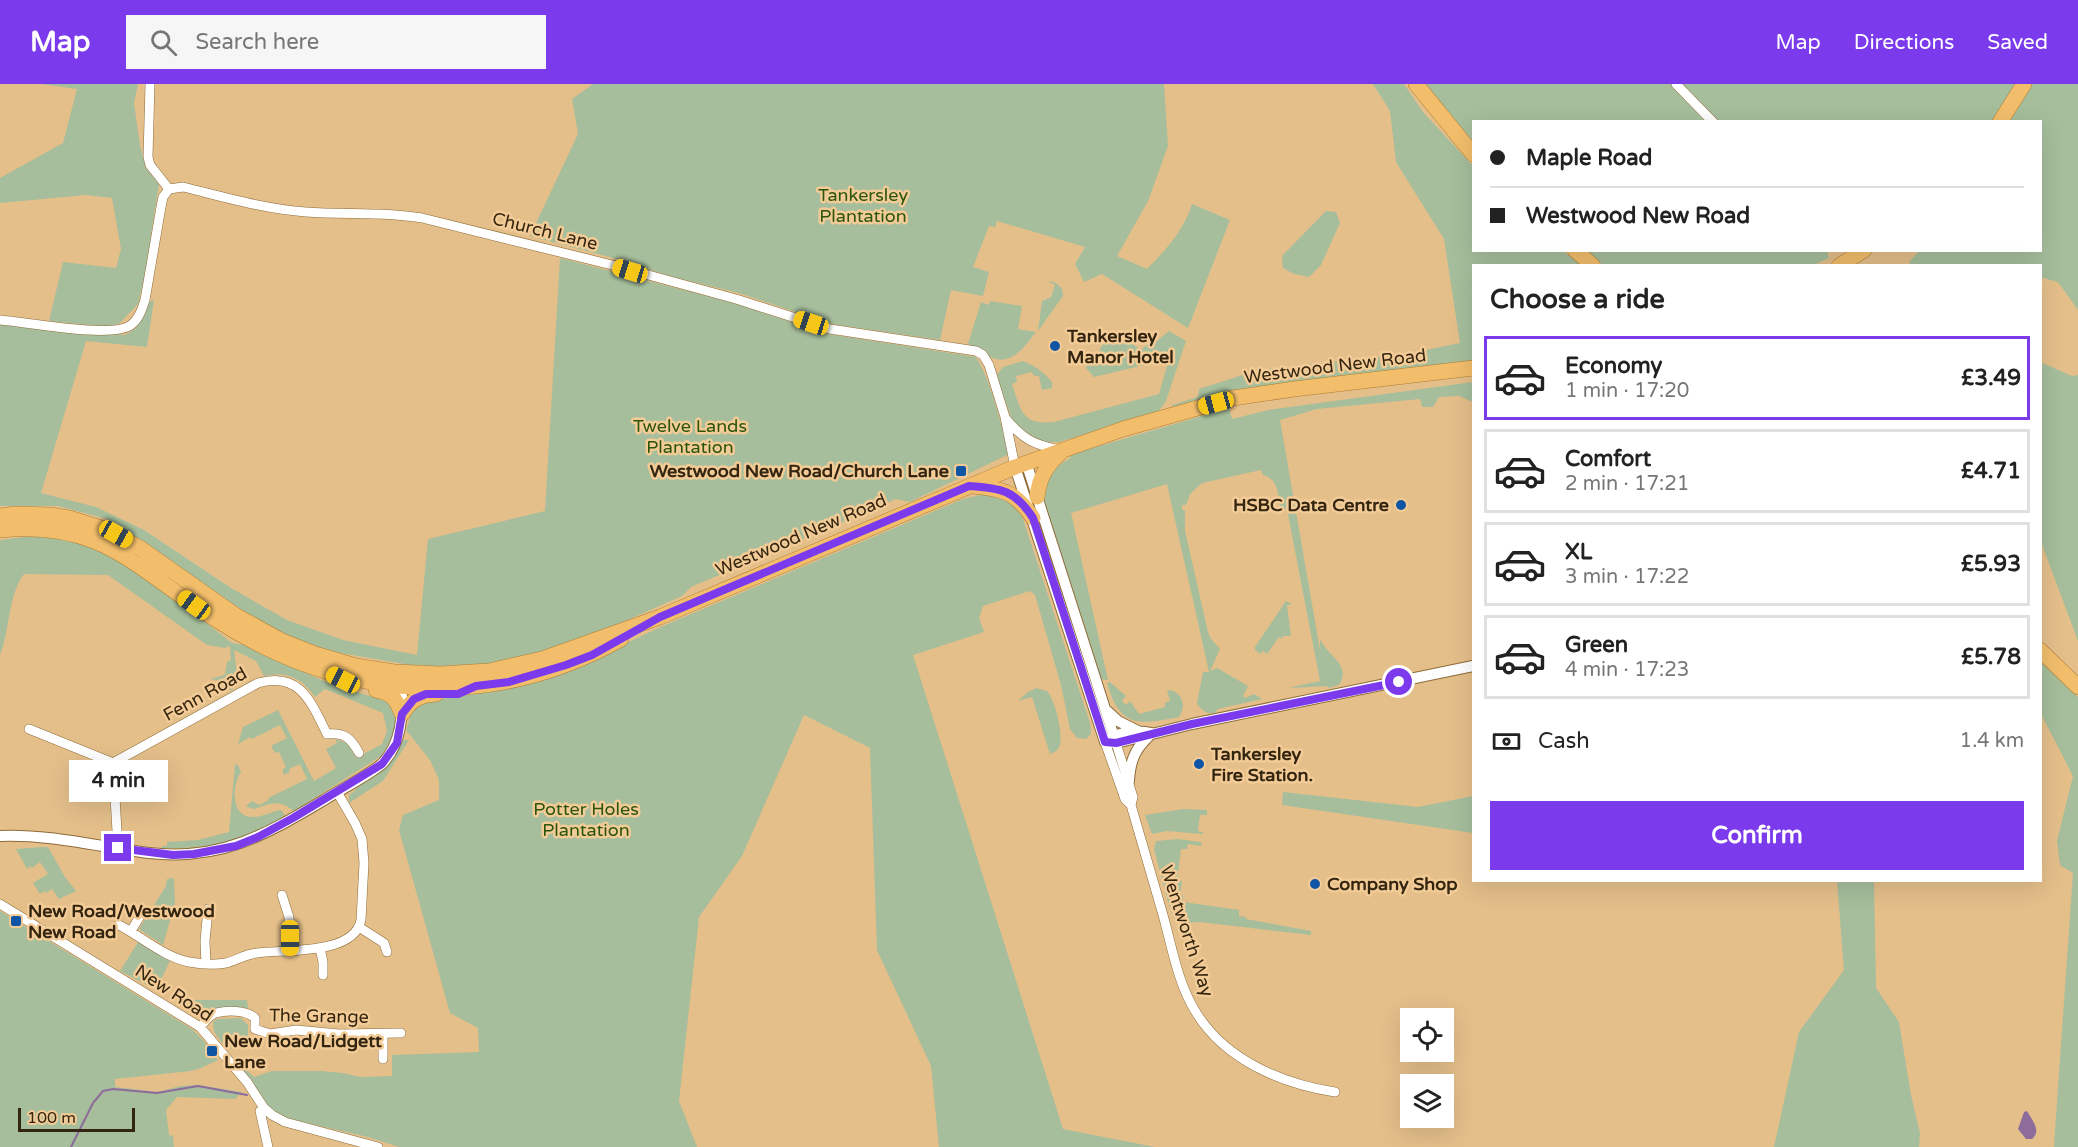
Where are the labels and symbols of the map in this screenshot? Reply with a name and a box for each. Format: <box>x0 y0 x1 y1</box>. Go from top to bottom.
park label: Tankersley Plantation <box>818 184 908 227</box>
street label: Church Lane <box>490 207 600 255</box>
car <box>610 257 650 285</box>
car <box>791 309 831 337</box>
place label: Tankersley Manor Hotel <box>1066 325 1174 368</box>
marker: Tankersley Manor Hotel <box>1048 339 1062 353</box>
street label: Westwood New Road <box>1243 344 1427 388</box>
car <box>1196 390 1236 416</box>
park label: Twelve Lands Plantation <box>633 415 747 458</box>
place label: Westwood New Road/Church Lane <box>650 460 949 482</box>
marker: Westwood New Road/Church Lane <box>954 464 968 478</box>
street label: Westwood New Road <box>712 489 890 581</box>
place label: HSBC Data Centre <box>1233 494 1389 516</box>
marker: HSBC Data Centre <box>1394 498 1408 512</box>
car <box>96 517 136 551</box>
car <box>174 587 214 623</box>
street label: Fenn Road <box>159 662 251 726</box>
car <box>323 664 363 696</box>
route start <box>1385 668 1412 695</box>
place label: Tankersley Fire Station. <box>1210 743 1313 786</box>
marker: Tankersley Fire Station. <box>1192 757 1206 771</box>
callout: 4 min <box>68 761 168 803</box>
park label: Potter Holes Plantation <box>533 798 639 841</box>
route end <box>104 834 131 861</box>
street label: Wentworth Way <box>1155 863 1219 1000</box>
place label: Company Shop <box>1327 873 1458 895</box>
marker: Company Shop <box>1308 877 1322 891</box>
place label: New Road/Westwood New Road <box>28 900 215 943</box>
marker: New Road/Westwood New Road <box>9 914 23 928</box>
car <box>281 920 299 956</box>
street label: New Road <box>131 960 217 1026</box>
street label: The Grange <box>269 1004 369 1028</box>
place label: New Road/Lidgett Lane <box>224 1030 382 1073</box>
marker: New Road/Lidgett Lane <box>205 1044 219 1058</box>
scale bar <box>18 1105 135 1132</box>

